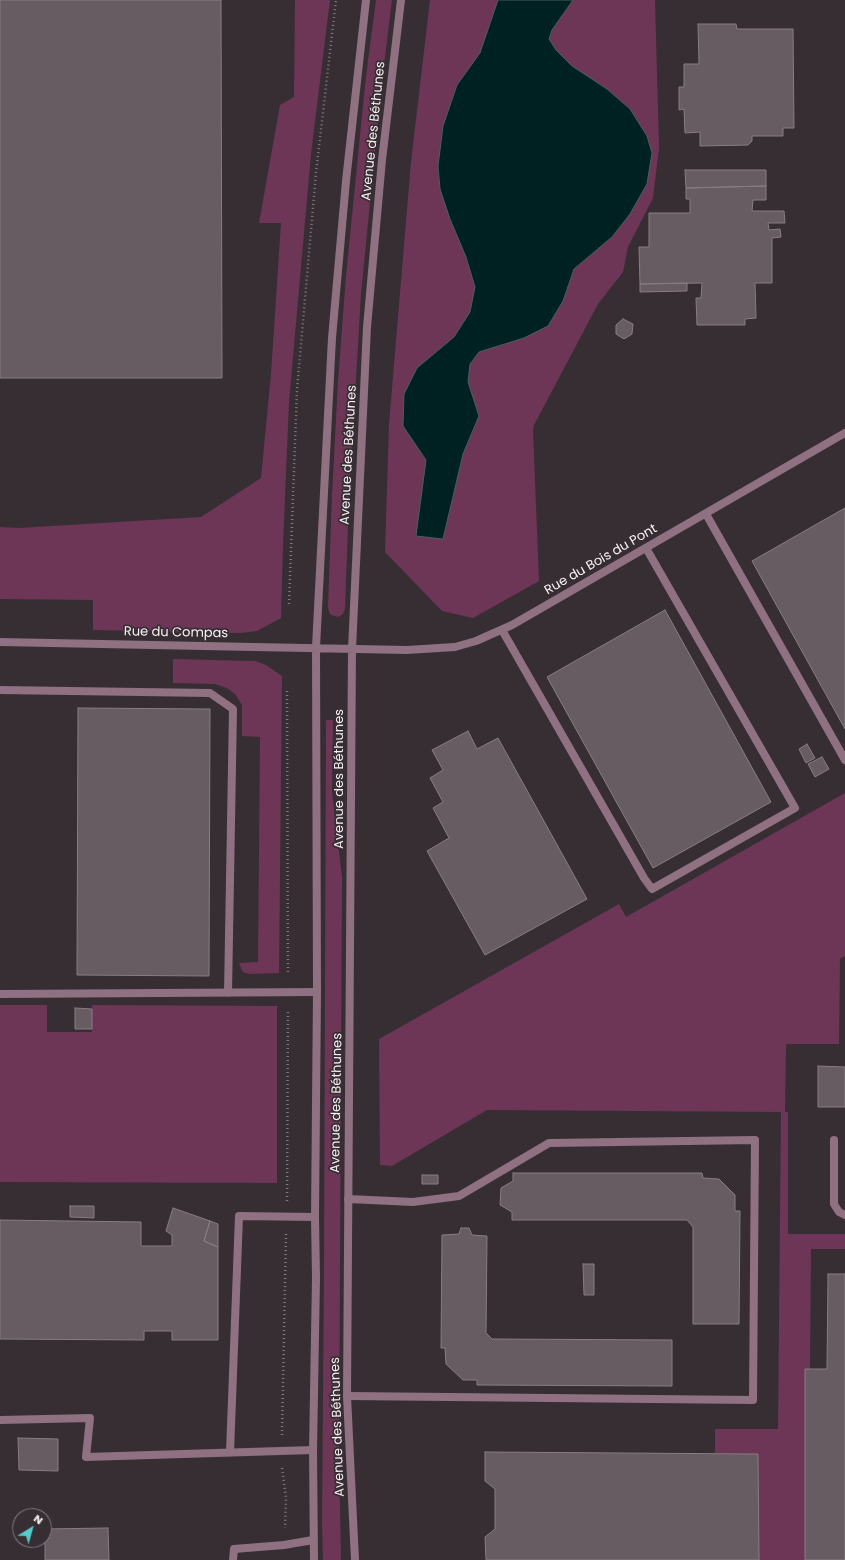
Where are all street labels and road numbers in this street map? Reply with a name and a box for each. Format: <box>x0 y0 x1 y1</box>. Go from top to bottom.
street label: Avenue des Béthunes <box>359 61 389 201</box>
street label: Avenue des Béthunes <box>338 385 360 525</box>
street label: Rue du Bois du Pont <box>542 521 660 599</box>
street label: Rue du Compas <box>124 624 228 642</box>
street label: Avenue des Béthunes <box>332 709 348 849</box>
street label: Avenue des Béthunes <box>328 1033 346 1173</box>
street label: Avenue des Béthunes <box>328 1357 348 1497</box>

